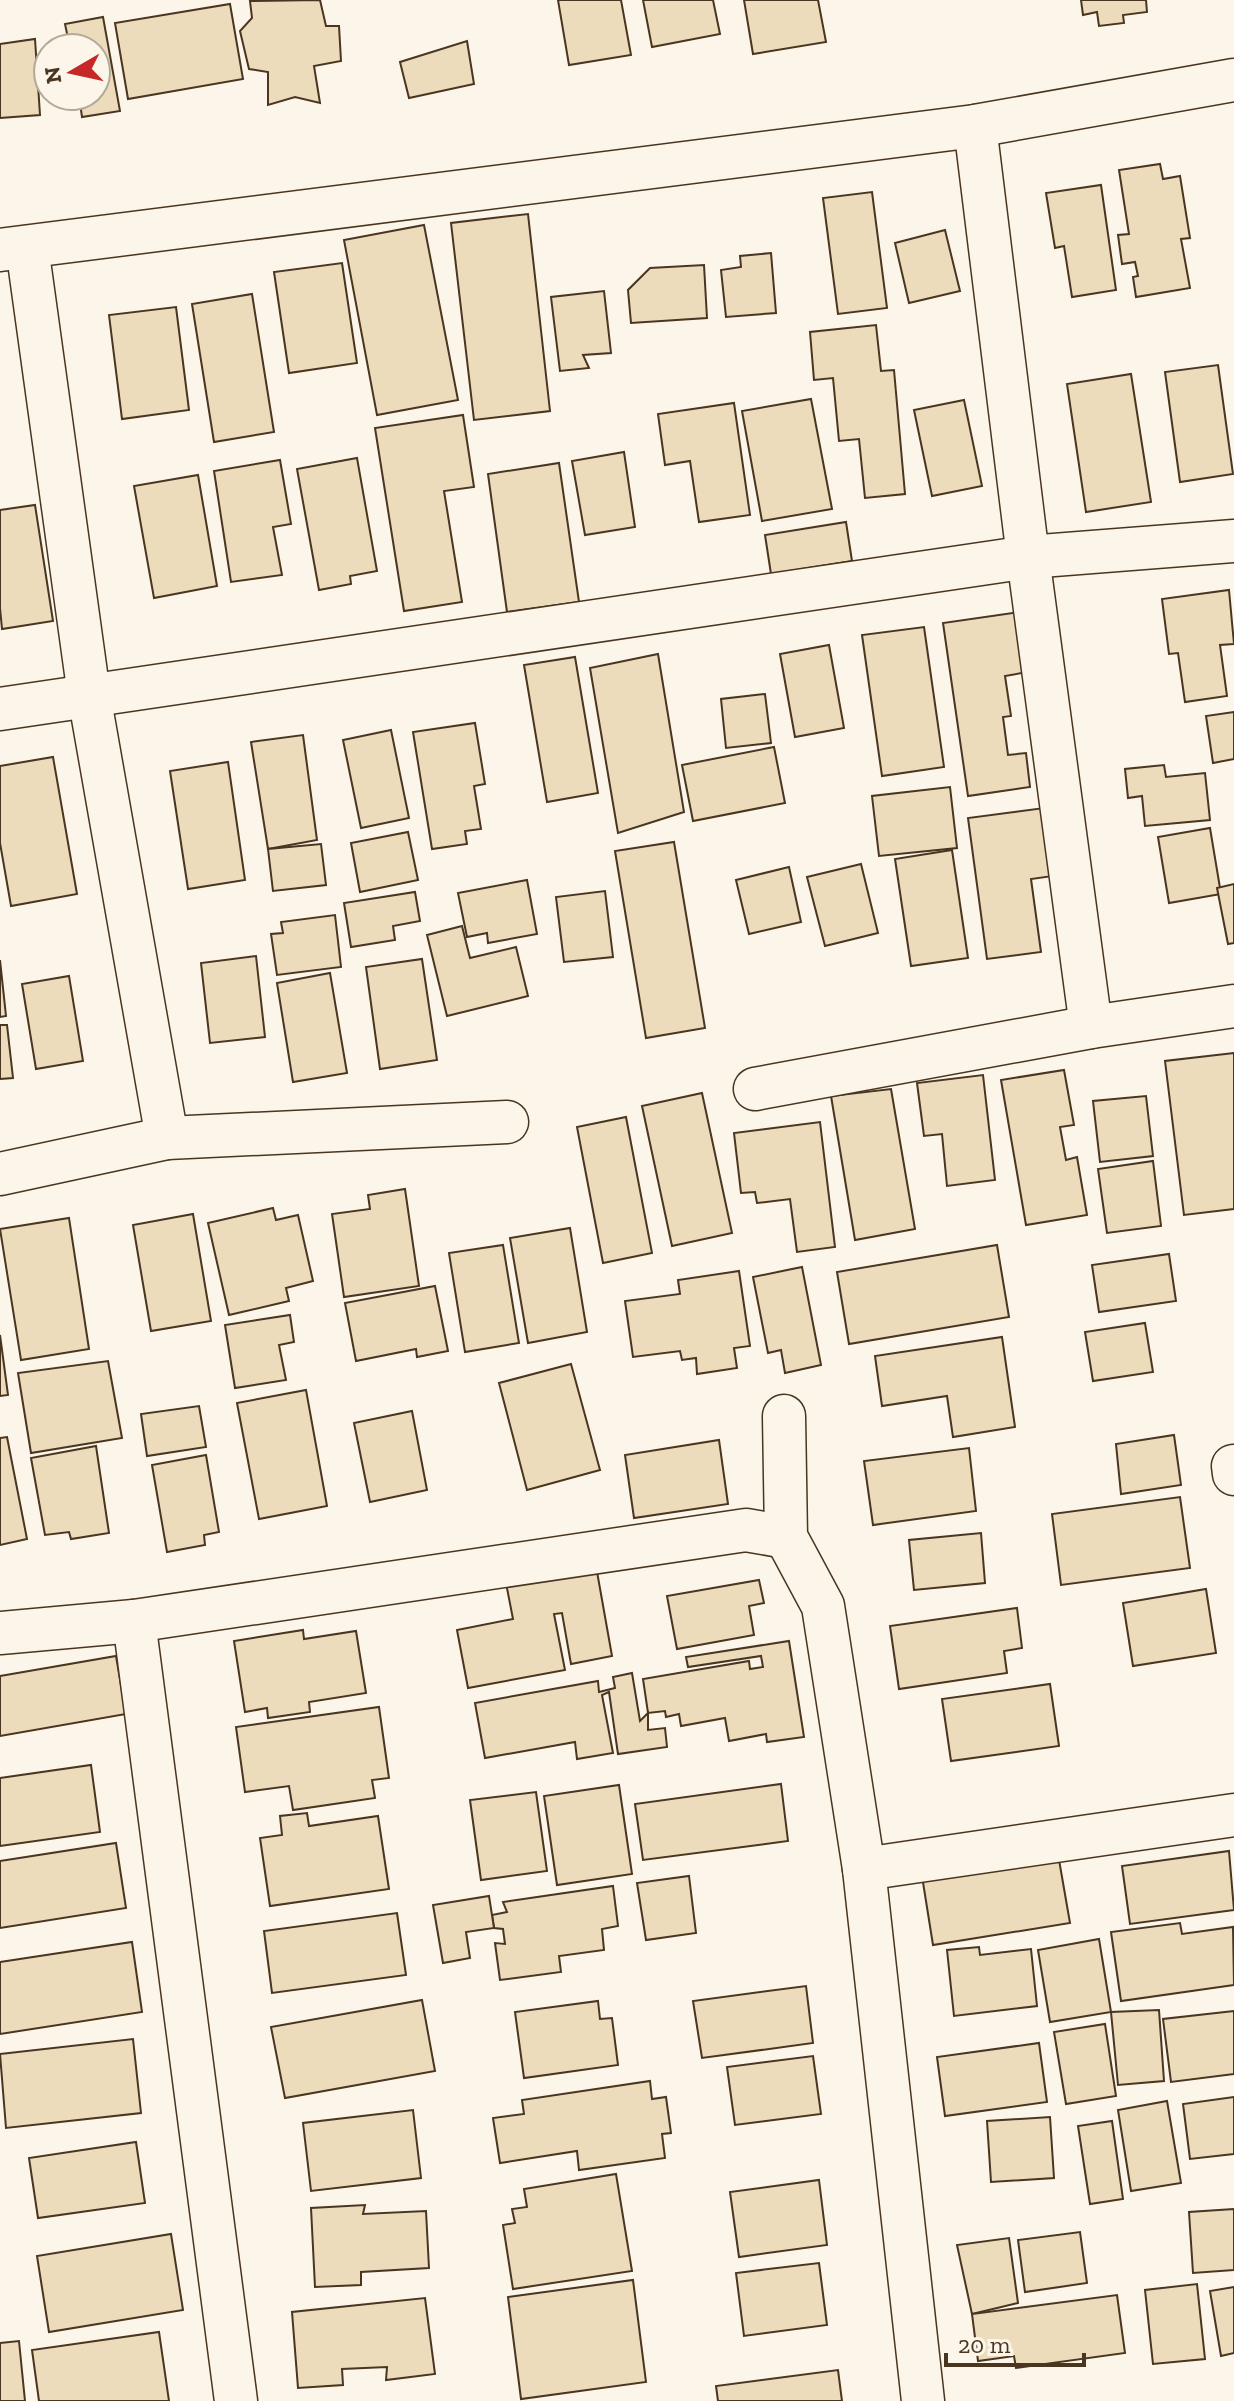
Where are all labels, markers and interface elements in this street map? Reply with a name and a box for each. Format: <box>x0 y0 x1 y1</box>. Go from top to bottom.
north arrow <box>32 32 112 112</box>
text: N <box>38 64 67 85</box>
scale bar <box>946 2317 1084 2367</box>
text: 20 m <box>958 2330 1011 2359</box>

